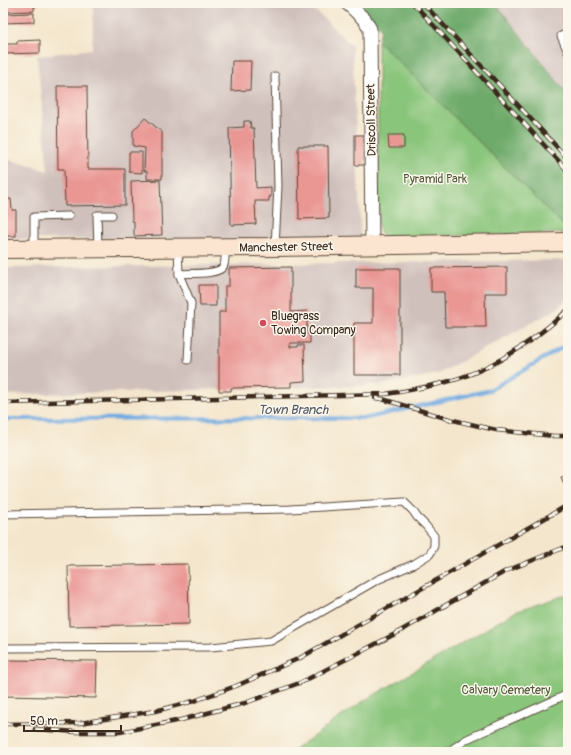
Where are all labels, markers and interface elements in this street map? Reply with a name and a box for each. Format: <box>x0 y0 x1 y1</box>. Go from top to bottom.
street label: Driscoll Street <box>363 83 380 156</box>
park label: Pyramid Park <box>403 172 467 187</box>
street label: Manchester Street <box>239 239 333 256</box>
place label: Bluegrass Towing Company <box>271 309 356 338</box>
marker: Bluegrass Towing Company <box>258 318 268 328</box>
water label: Town Branch <box>258 402 329 418</box>
park label: Calvary Cemetery <box>462 683 550 698</box>
scale bar <box>24 707 121 733</box>
text: 50 m <box>30 714 58 729</box>

